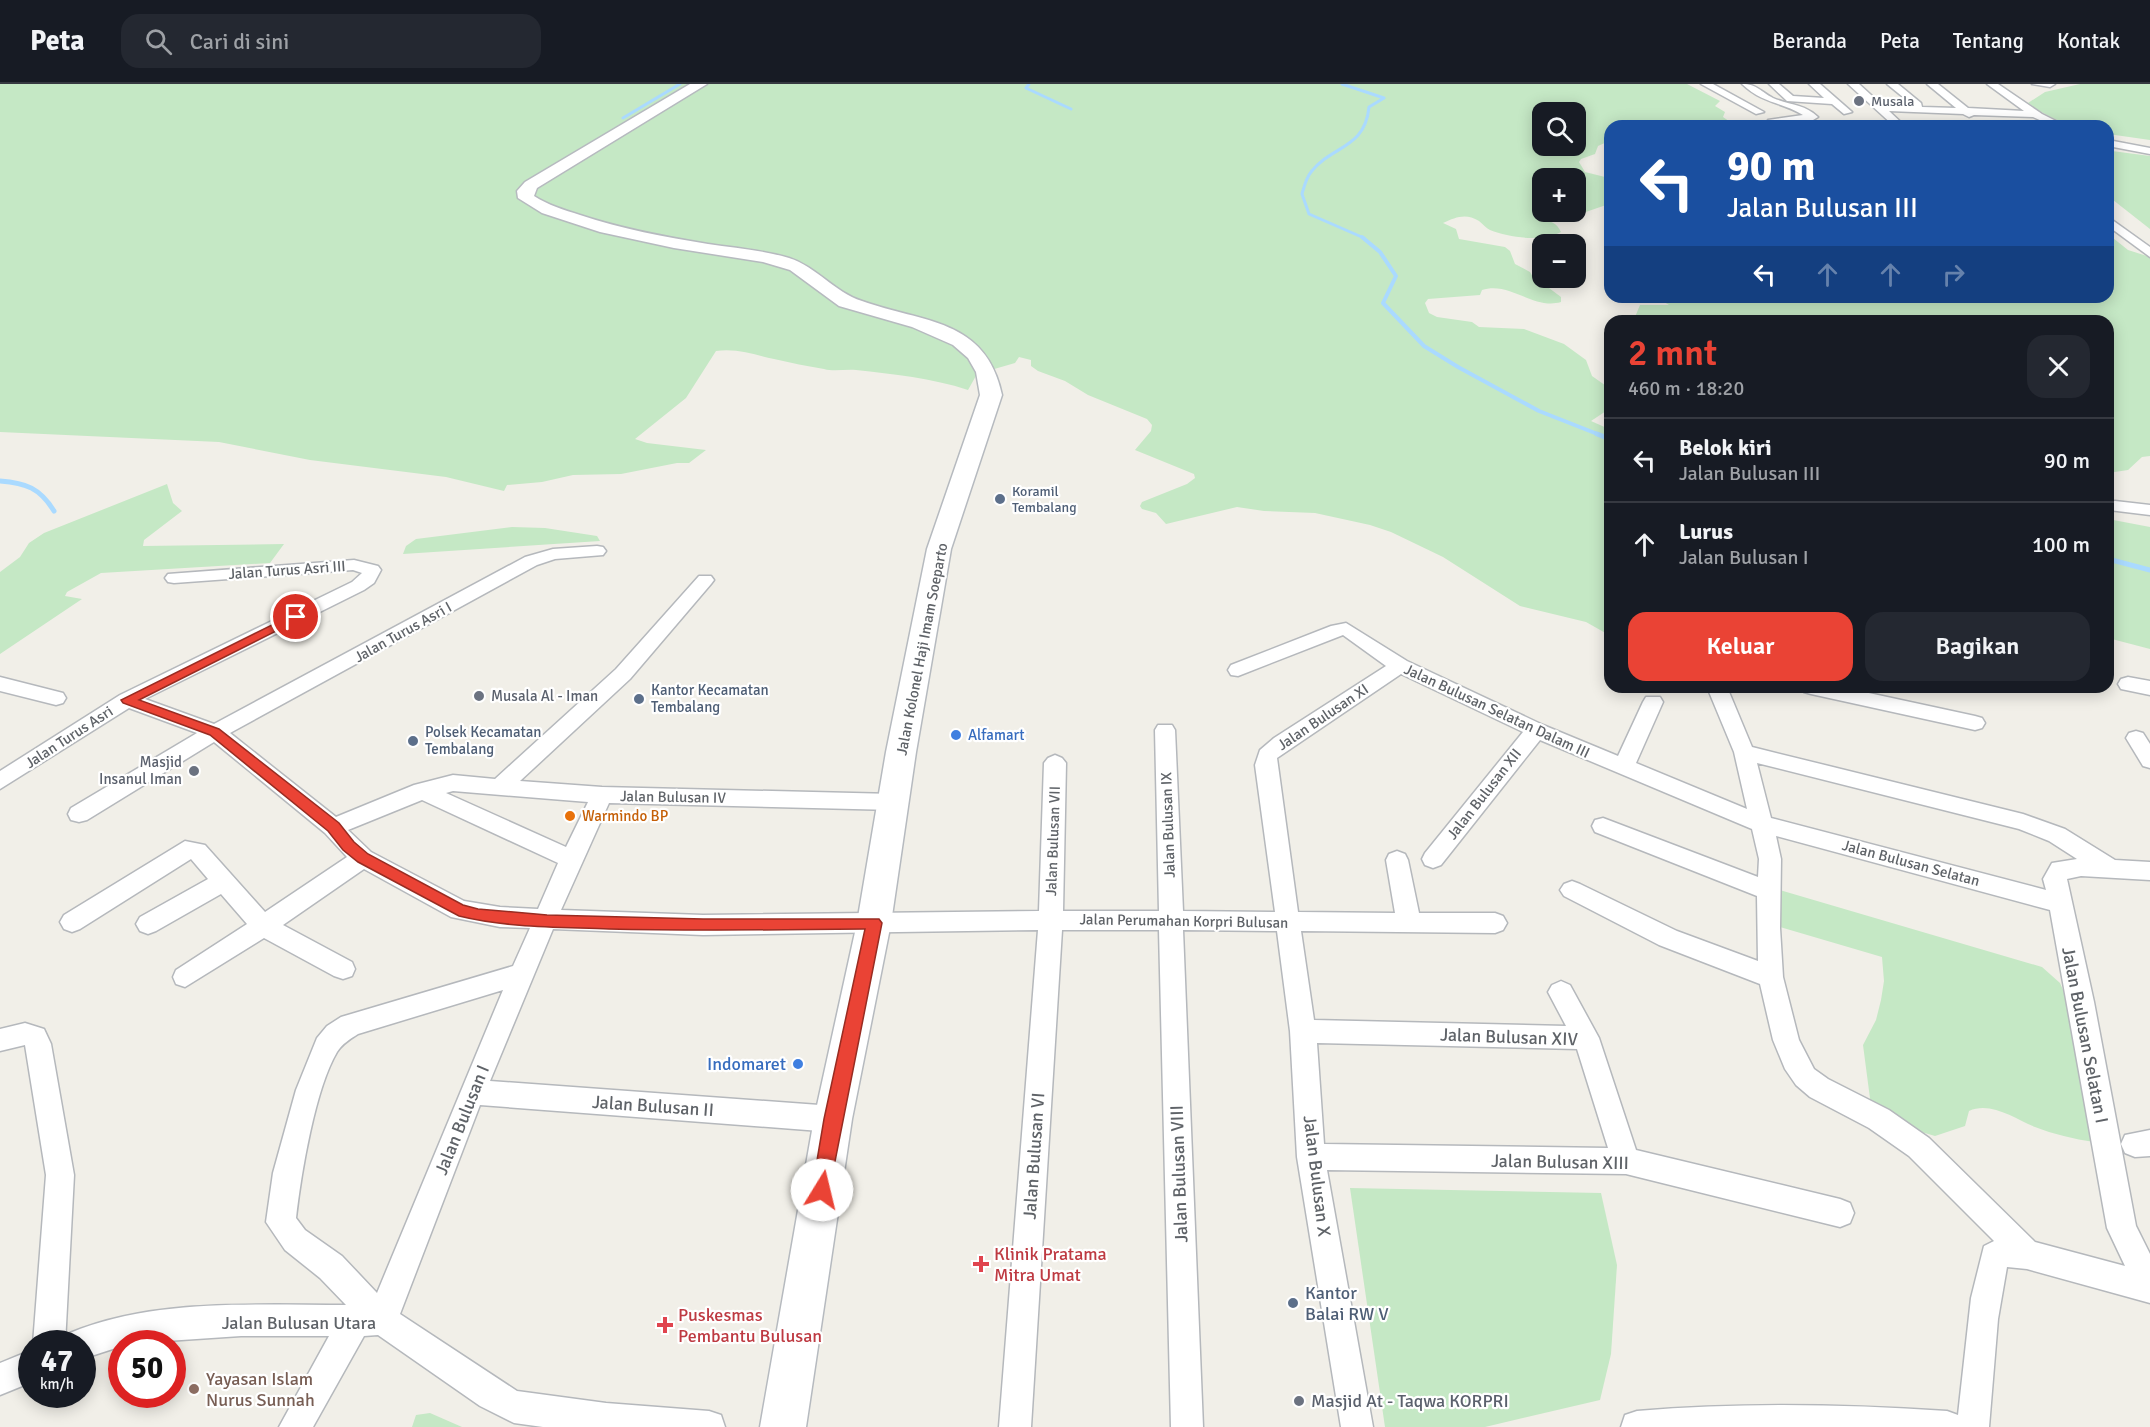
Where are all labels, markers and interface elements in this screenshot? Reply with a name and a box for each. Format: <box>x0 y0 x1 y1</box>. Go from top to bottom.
search box <box>121 14 541 68</box>
text: Peta <box>30 24 85 58</box>
icon: search <box>142 25 175 58</box>
text: Cari di sini <box>190 28 289 55</box>
text: Beranda <box>1772 28 1847 54</box>
text: Peta <box>1880 28 1920 54</box>
text: Tentang <box>1953 28 2024 54</box>
text: Kontak <box>2057 28 2120 54</box>
place label: Musala <box>1871 93 1914 110</box>
marker: Musala <box>1852 94 1866 108</box>
map controls <box>1532 102 1586 288</box>
button: search <box>1532 102 1586 156</box>
text: 90 m <box>1727 141 1816 192</box>
icon: left <box>1628 144 1706 222</box>
button: + <box>1532 168 1586 222</box>
text: Jalan Bulusan III <box>1727 192 1918 225</box>
button: − <box>1532 234 1586 288</box>
icon: left <box>1748 258 1781 291</box>
icon: ahead <box>1811 258 1844 291</box>
icon: ahead <box>1874 258 1907 291</box>
icon: right <box>1937 258 1970 291</box>
text: 2 mnt <box>1628 331 1717 376</box>
button: close <box>2027 335 2090 398</box>
text: 460 m · 18:20 <box>1628 376 1744 401</box>
text: Belok kiri <box>1679 434 1772 461</box>
icon: left <box>1628 444 1661 477</box>
text: 90 m <box>2044 447 2090 474</box>
text: Jalan Bulusan III <box>1679 461 1820 486</box>
place label: Koramil Tembalang <box>1012 483 1077 516</box>
marker: Koramil Tembalang <box>993 492 1007 506</box>
text: Lurus <box>1679 518 1733 545</box>
icon: ahead <box>1628 528 1661 561</box>
text: 100 m <box>2032 531 2090 558</box>
street label: Jalan Kolonel Haji Imam Soeparto <box>893 541 951 757</box>
text: Jalan Bulusan I <box>1679 545 1809 570</box>
street label: Jalan Turus Asri III <box>228 557 346 583</box>
pin <box>270 591 321 642</box>
street label: Jalan Turus Asri I <box>351 598 455 666</box>
icon: arrive <box>279 600 312 633</box>
button: Keluar <box>1628 612 1853 681</box>
button: Bagikan <box>1865 612 2090 681</box>
street label: Jalan Bulusan Selatan Dalam III <box>1401 660 1593 762</box>
street label: Jalan Bulusan XI <box>1274 680 1372 754</box>
place label: Kantor Kecamatan Tembalang <box>651 681 769 716</box>
place label: Musala Al - Iman <box>491 687 598 705</box>
marker: Musala Al - Iman <box>472 689 486 703</box>
marker: Kantor Kecamatan Tembalang <box>632 692 646 706</box>
street label: Jalan Turus Asri <box>22 702 116 772</box>
place label: Polsek Kecamatan Tembalang <box>425 723 542 758</box>
place label: Alfamart <box>968 726 1025 744</box>
marker: Alfamart <box>949 728 963 742</box>
marker: Polsek Kecamatan Tembalang <box>406 734 420 748</box>
street label: Jalan Bulusan XII <box>1443 745 1525 843</box>
place label: Masjid Insanul Iman <box>99 753 182 788</box>
marker: Masjid Insanul Iman <box>187 764 201 778</box>
street label: Jalan Bulusan IX <box>1157 772 1179 878</box>
street label: Jalan Bulusan VII <box>1042 786 1064 896</box>
street label: Jalan Bulusan IV <box>620 787 726 807</box>
place label: Warmindo BP <box>582 807 668 825</box>
marker: Warmindo BP <box>563 809 577 823</box>
street label: Jalan Bulusan Selatan <box>1840 836 1982 890</box>
street label: Jalan Perumahan Korpri Bulusan <box>1079 910 1289 932</box>
street label: Jalan Bulusan Selatan I <box>2057 945 2113 1125</box>
street label: Jalan Bulusan XIV <box>1440 1024 1579 1050</box>
place label: Indomaret <box>707 1053 786 1075</box>
marker: Indomaret <box>791 1057 805 1071</box>
street label: Jalan Bulusan I <box>430 1062 494 1178</box>
street label: Jalan Bulusan II <box>591 1091 715 1121</box>
street label: Jalan Bulusan VI <box>1019 1092 1049 1220</box>
street label: Jalan Bulusan VIII <box>1166 1105 1192 1243</box>
street label: Jalan Bulusan X <box>1299 1114 1335 1238</box>
street label: Jalan Bulusan XIII <box>1491 1150 1629 1174</box>
position arrow <box>790 1158 854 1222</box>
place label: Klinik Pratama Mitra Umat <box>994 1243 1107 1286</box>
marker: Klinik Pratama Mitra Umat <box>972 1255 990 1273</box>
place label: Kantor Balai RW V <box>1305 1282 1389 1325</box>
marker: Kantor Balai RW V <box>1286 1296 1300 1310</box>
place label: Puskesmas Pembantu Bulusan <box>678 1304 822 1347</box>
street label: Jalan Bulusan Utara <box>222 1312 376 1334</box>
marker: Puskesmas Pembantu Bulusan <box>656 1316 674 1334</box>
speed limit sign: 50 <box>108 1330 186 1408</box>
text: 47 <box>41 1343 73 1380</box>
place label: Yayasan Islam Nurus Sunnah <box>206 1368 315 1411</box>
text: km/h <box>40 1375 74 1393</box>
marker: Yayasan Islam Nurus Sunnah <box>187 1382 201 1396</box>
place label: Masjid At - Taqwa KORPRI <box>1311 1390 1509 1412</box>
marker: Masjid At - Taqwa KORPRI <box>1292 1394 1306 1408</box>

